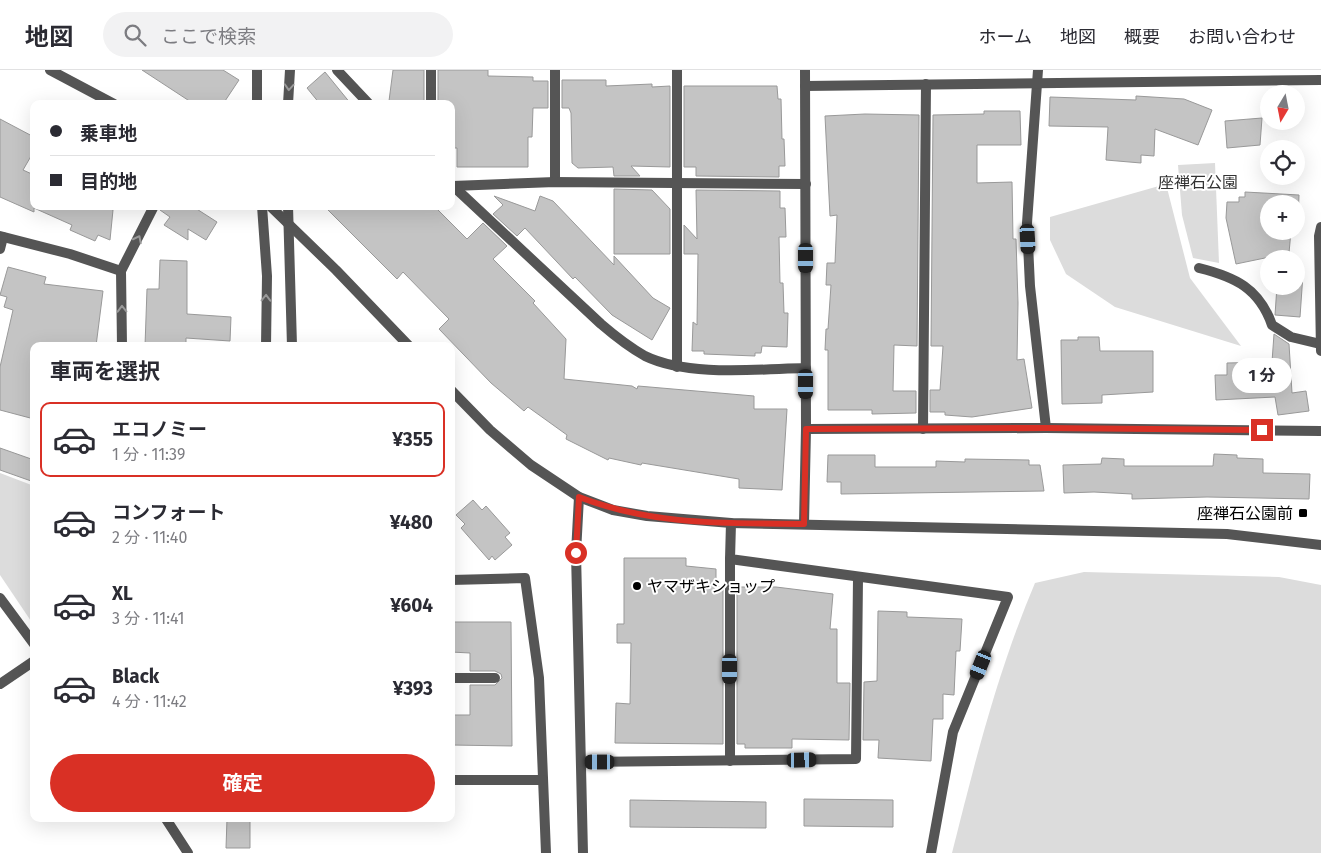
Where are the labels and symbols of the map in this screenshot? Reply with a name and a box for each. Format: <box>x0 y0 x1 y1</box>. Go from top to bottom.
one-way arrow <box>283 83 294 91</box>
north arrow <box>1260 85 1305 130</box>
park label: 座禅石公園 <box>1158 173 1238 192</box>
car <box>1019 224 1036 254</box>
one-way arrow <box>132 235 142 244</box>
car <box>798 243 813 273</box>
one-way arrow <box>261 293 272 301</box>
one-way arrow <box>117 304 127 312</box>
callout: 1 分 <box>1232 358 1292 392</box>
car <box>798 369 813 399</box>
route end <box>1251 419 1273 441</box>
place label: 座禅石公園前 <box>1197 504 1293 523</box>
marker: 座禅石公園前 <box>1297 507 1309 519</box>
route start <box>565 542 587 564</box>
place label: ヤマザキショップ <box>647 577 775 596</box>
marker: ヤマザキショップ <box>631 580 643 592</box>
car <box>968 648 993 682</box>
car <box>722 654 737 684</box>
car <box>786 752 817 768</box>
car <box>585 755 615 770</box>

